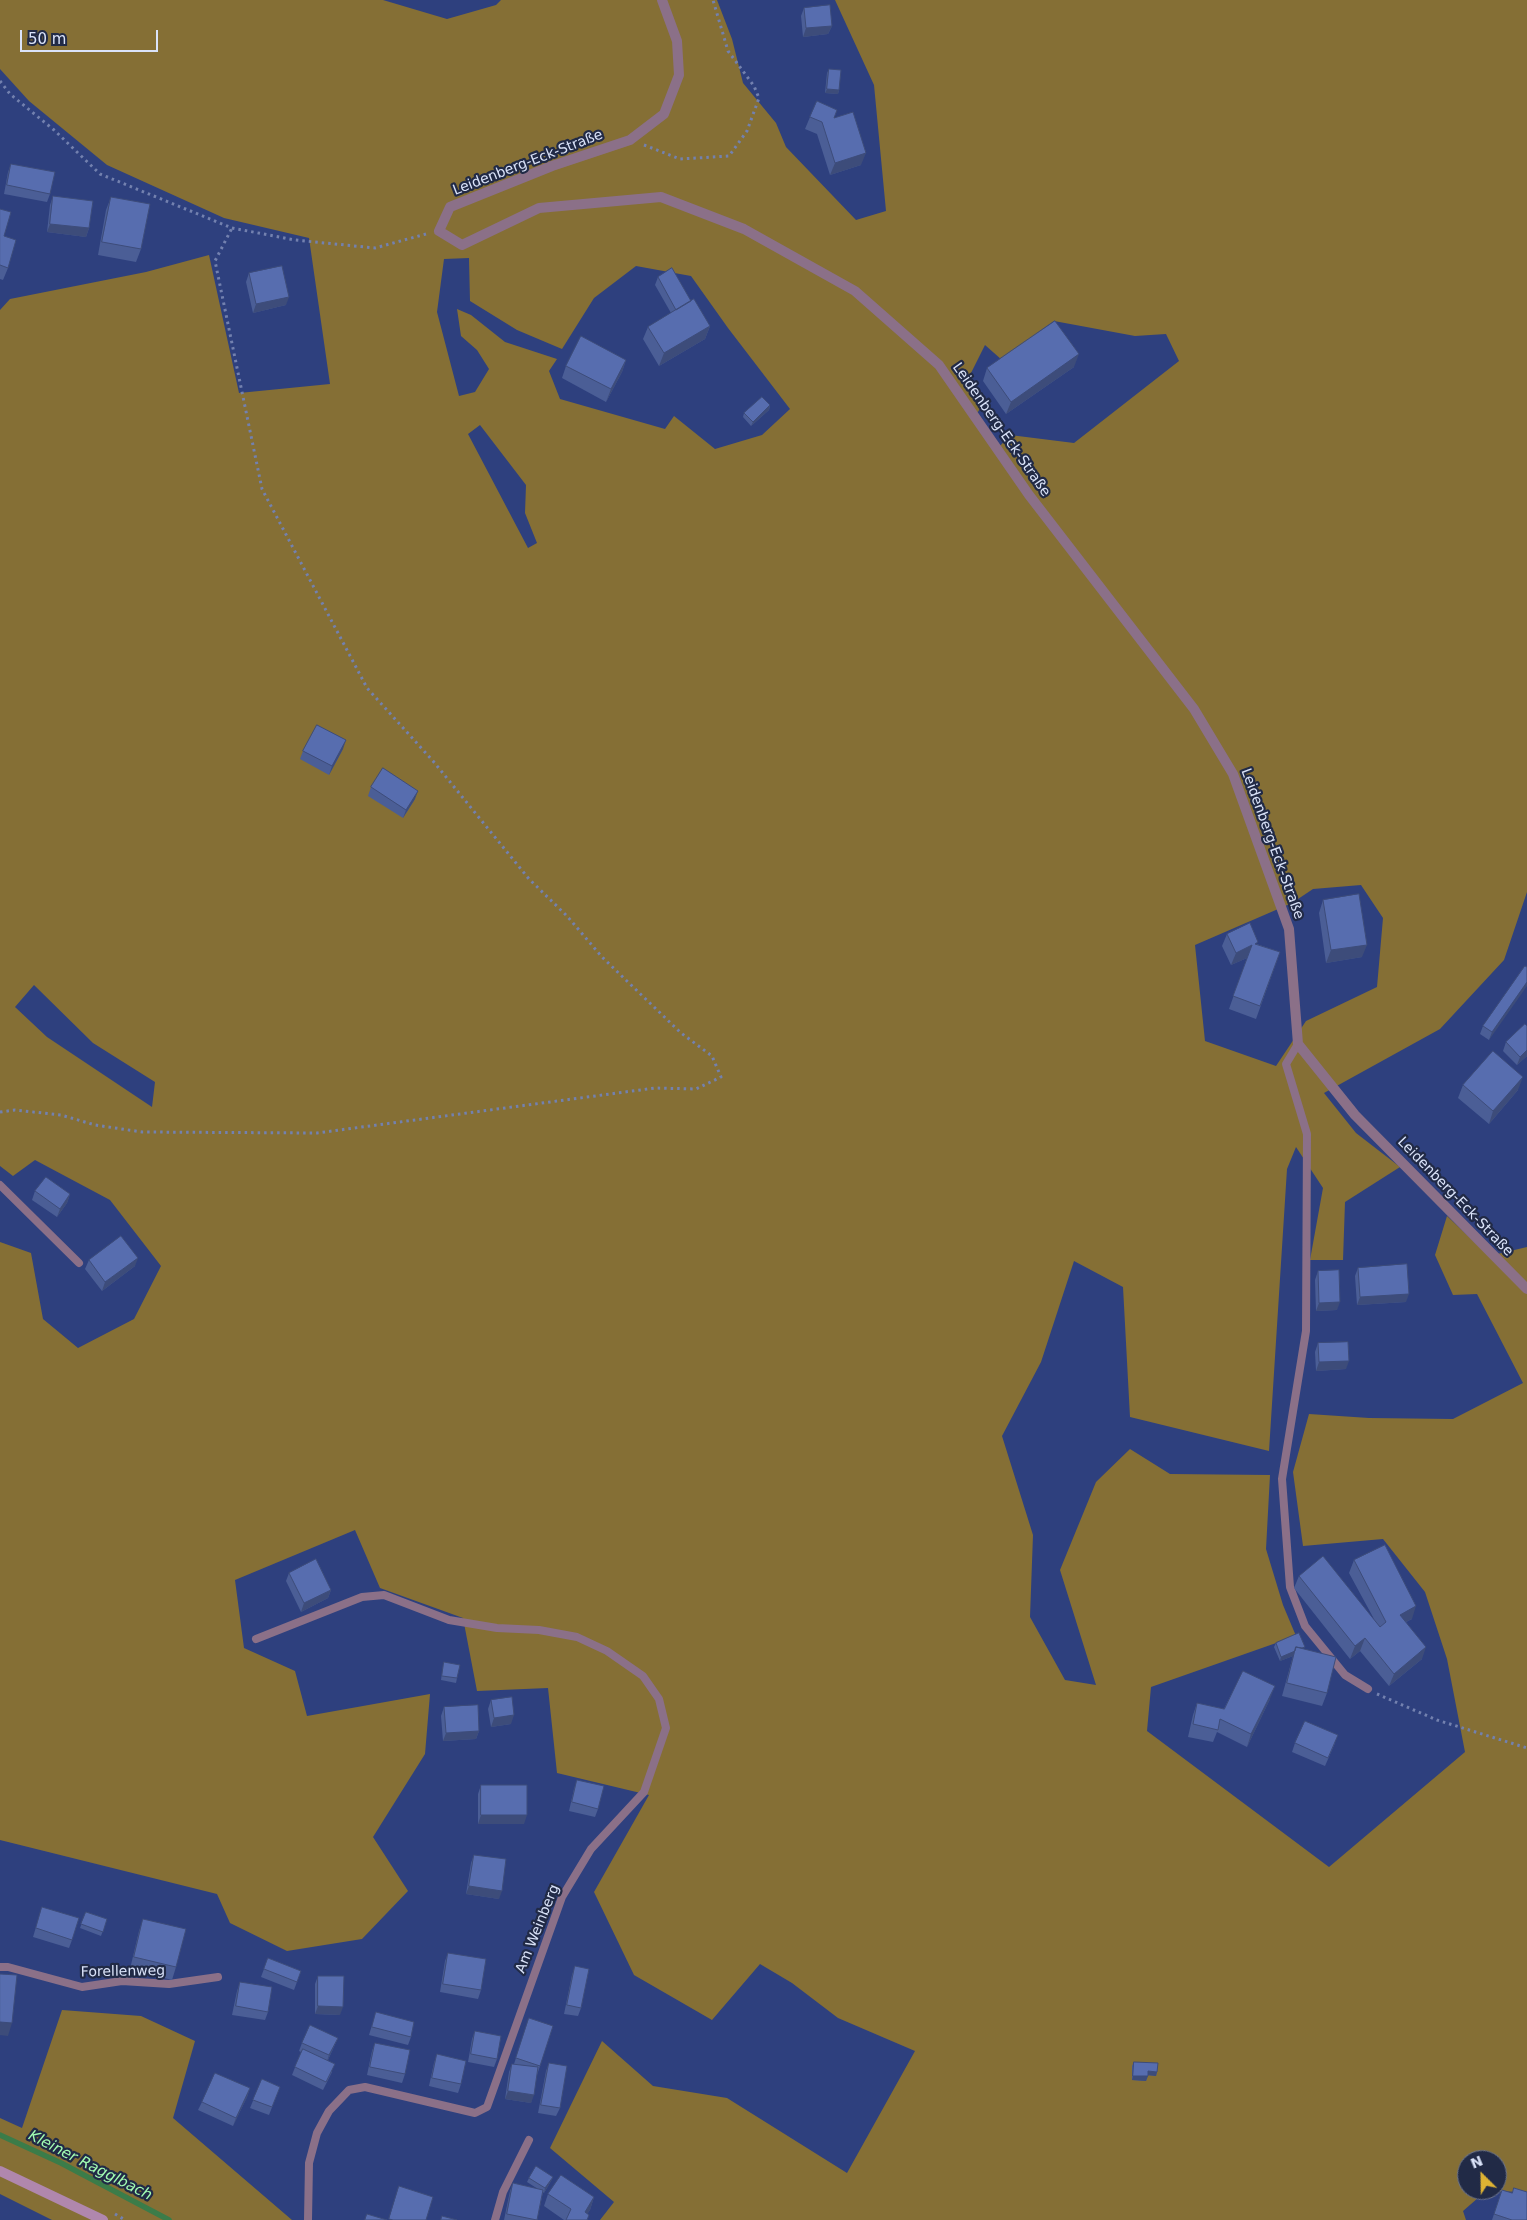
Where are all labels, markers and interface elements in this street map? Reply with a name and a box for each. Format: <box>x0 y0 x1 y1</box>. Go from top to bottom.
scale bar <box>22 20 160 52</box>
text: 50 m <box>28 30 66 48</box>
street label: Leidenberg-Eck-Straße <box>451 127 605 199</box>
street label: Leidenberg-Eck-Straße <box>948 360 1054 500</box>
street label: Leidenberg-Eck-Straße <box>1237 766 1307 922</box>
street label: Leidenberg-Eck-Straße <box>1394 1134 1516 1260</box>
street label: Am Weinberg <box>513 1882 563 1976</box>
street label: Forellenweg <box>81 1963 165 1981</box>
water label: Kleiner Ragglbach <box>25 2127 155 2205</box>
north arrow <box>1457 2150 1507 2200</box>
text: N <box>1468 2152 1485 2172</box>

